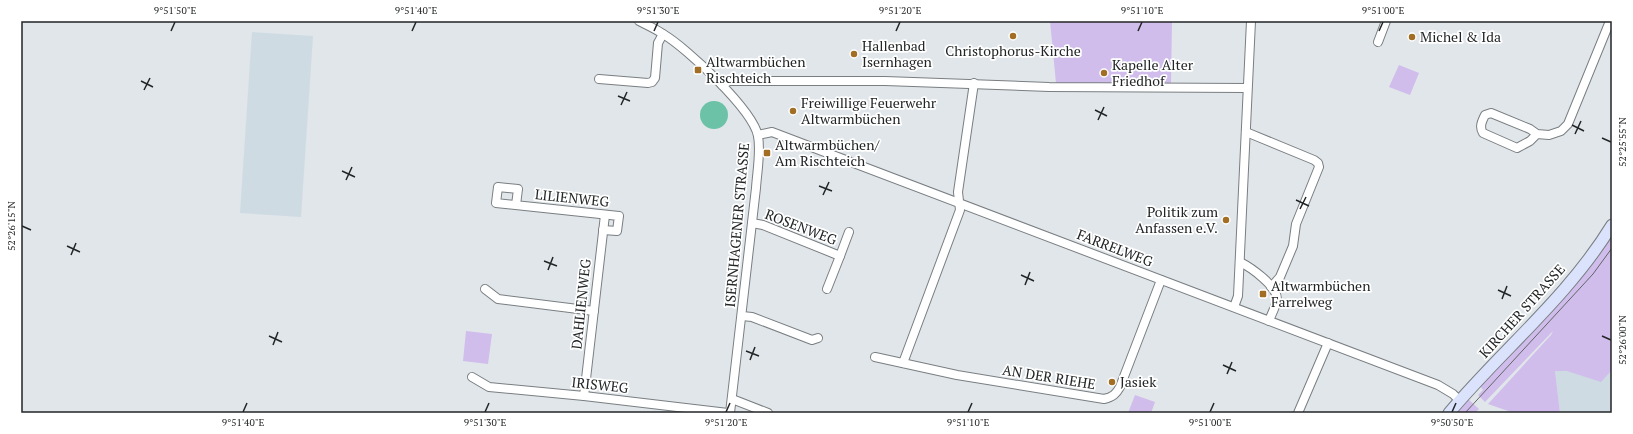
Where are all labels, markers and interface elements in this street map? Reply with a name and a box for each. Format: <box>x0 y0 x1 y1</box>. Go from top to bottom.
text: 9°51'50"E <box>154 4 197 17</box>
text: 9°51'40"E <box>395 4 438 17</box>
text: 9°51'30"E <box>637 4 680 17</box>
text: 9°51'20"E <box>879 4 922 17</box>
text: 9°51'10"E <box>1121 4 1164 17</box>
text: 9°51'00"E <box>1362 4 1405 17</box>
place label: Michel & Ida <box>1420 27 1501 46</box>
marker: Christophorus-Kirche <box>1008 31 1018 41</box>
marker: Michel & Ida <box>1407 32 1417 42</box>
place label: Hallenbad Isernhagen <box>862 36 932 71</box>
place label: Christophorus-Kirche <box>945 41 1081 60</box>
marker: Hallenbad Isernhagen <box>849 49 859 59</box>
place label: Altwarmbüchen Rischteich <box>706 52 806 87</box>
place label: Kapelle Alter Friedhof <box>1112 55 1194 90</box>
marker: Altwarmbüchen Rischteich <box>693 65 703 75</box>
marker: Kapelle Alter Friedhof <box>1099 68 1109 78</box>
place label: Freiwillige Feuerwehr Altwarmbüchen <box>801 93 937 128</box>
marker: Freiwillige Feuerwehr Altwarmbüchen <box>788 106 798 116</box>
text: 52°25'55"N <box>1616 117 1629 167</box>
place label: Altwarmbüchen/ Am Rischteich <box>775 135 880 170</box>
street label: ISERNHAGENER STRASSE <box>720 142 753 308</box>
marker: Altwarmbüchen/ Am Rischteich <box>762 148 772 158</box>
street label: LILIENWEG <box>534 184 610 211</box>
text: 52°26'15"N <box>5 201 18 251</box>
place label: Politik zum Anfassen e.V. <box>1135 202 1218 237</box>
street label: ROSENWEG <box>762 204 840 249</box>
marker: Politik zum Anfassen e.V. <box>1221 215 1231 225</box>
street label: FARRELWEG <box>1075 224 1156 271</box>
street label: DAHLIENWEG <box>566 257 595 350</box>
street label: KIRCHER STRASSE <box>1474 260 1569 362</box>
place label: Altwarmbüchen Farrelweg <box>1271 276 1371 311</box>
marker: Altwarmbüchen Farrelweg <box>1258 289 1268 299</box>
text: 52°26'00"N <box>1616 315 1629 365</box>
street label: AN DER RIEHE <box>1001 360 1097 393</box>
street label: IRISWEG <box>571 372 630 397</box>
place label: Jasiek <box>1120 372 1157 391</box>
marker: Jasiek <box>1107 377 1117 387</box>
text: 9°51'40"E <box>222 416 265 429</box>
text: 9°51'30"E <box>464 416 507 429</box>
text: 9°51'20"E <box>705 416 748 429</box>
text: 9°51'10"E <box>947 416 990 429</box>
text: 9°51'00"E <box>1189 416 1232 429</box>
text: 9°50'50"E <box>1431 416 1474 429</box>

